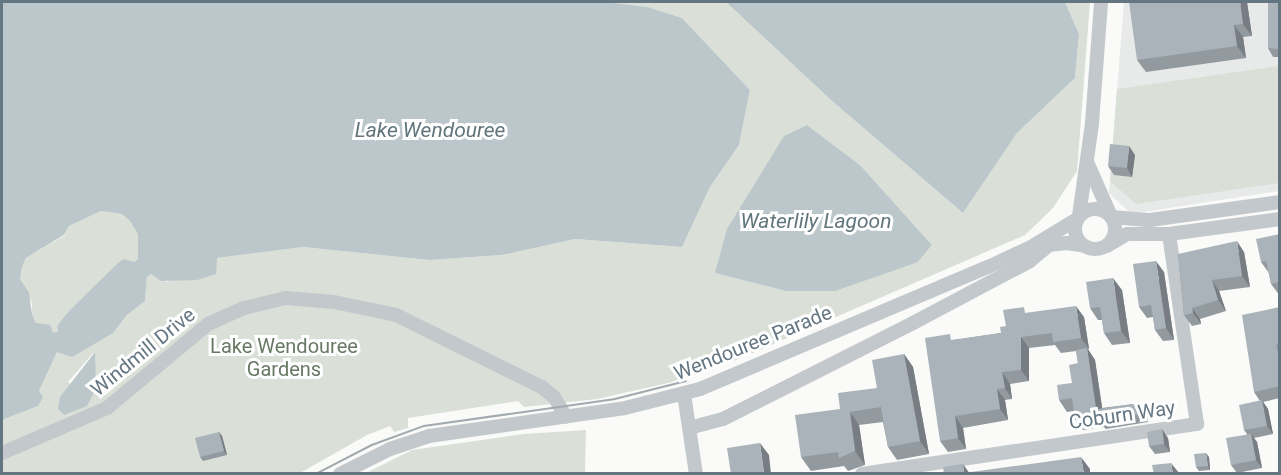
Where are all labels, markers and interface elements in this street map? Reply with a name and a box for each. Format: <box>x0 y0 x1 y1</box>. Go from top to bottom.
water label: Lake Wendouree <box>355 117 505 143</box>
water label: Waterlily Lagoon <box>741 208 891 234</box>
street label: Wendouree Parade <box>671 300 835 386</box>
street label: Windmill Drive <box>86 303 200 401</box>
park label: Lake Wendouree Gardens <box>210 334 358 381</box>
street label: Coburn Way <box>1067 396 1177 434</box>

